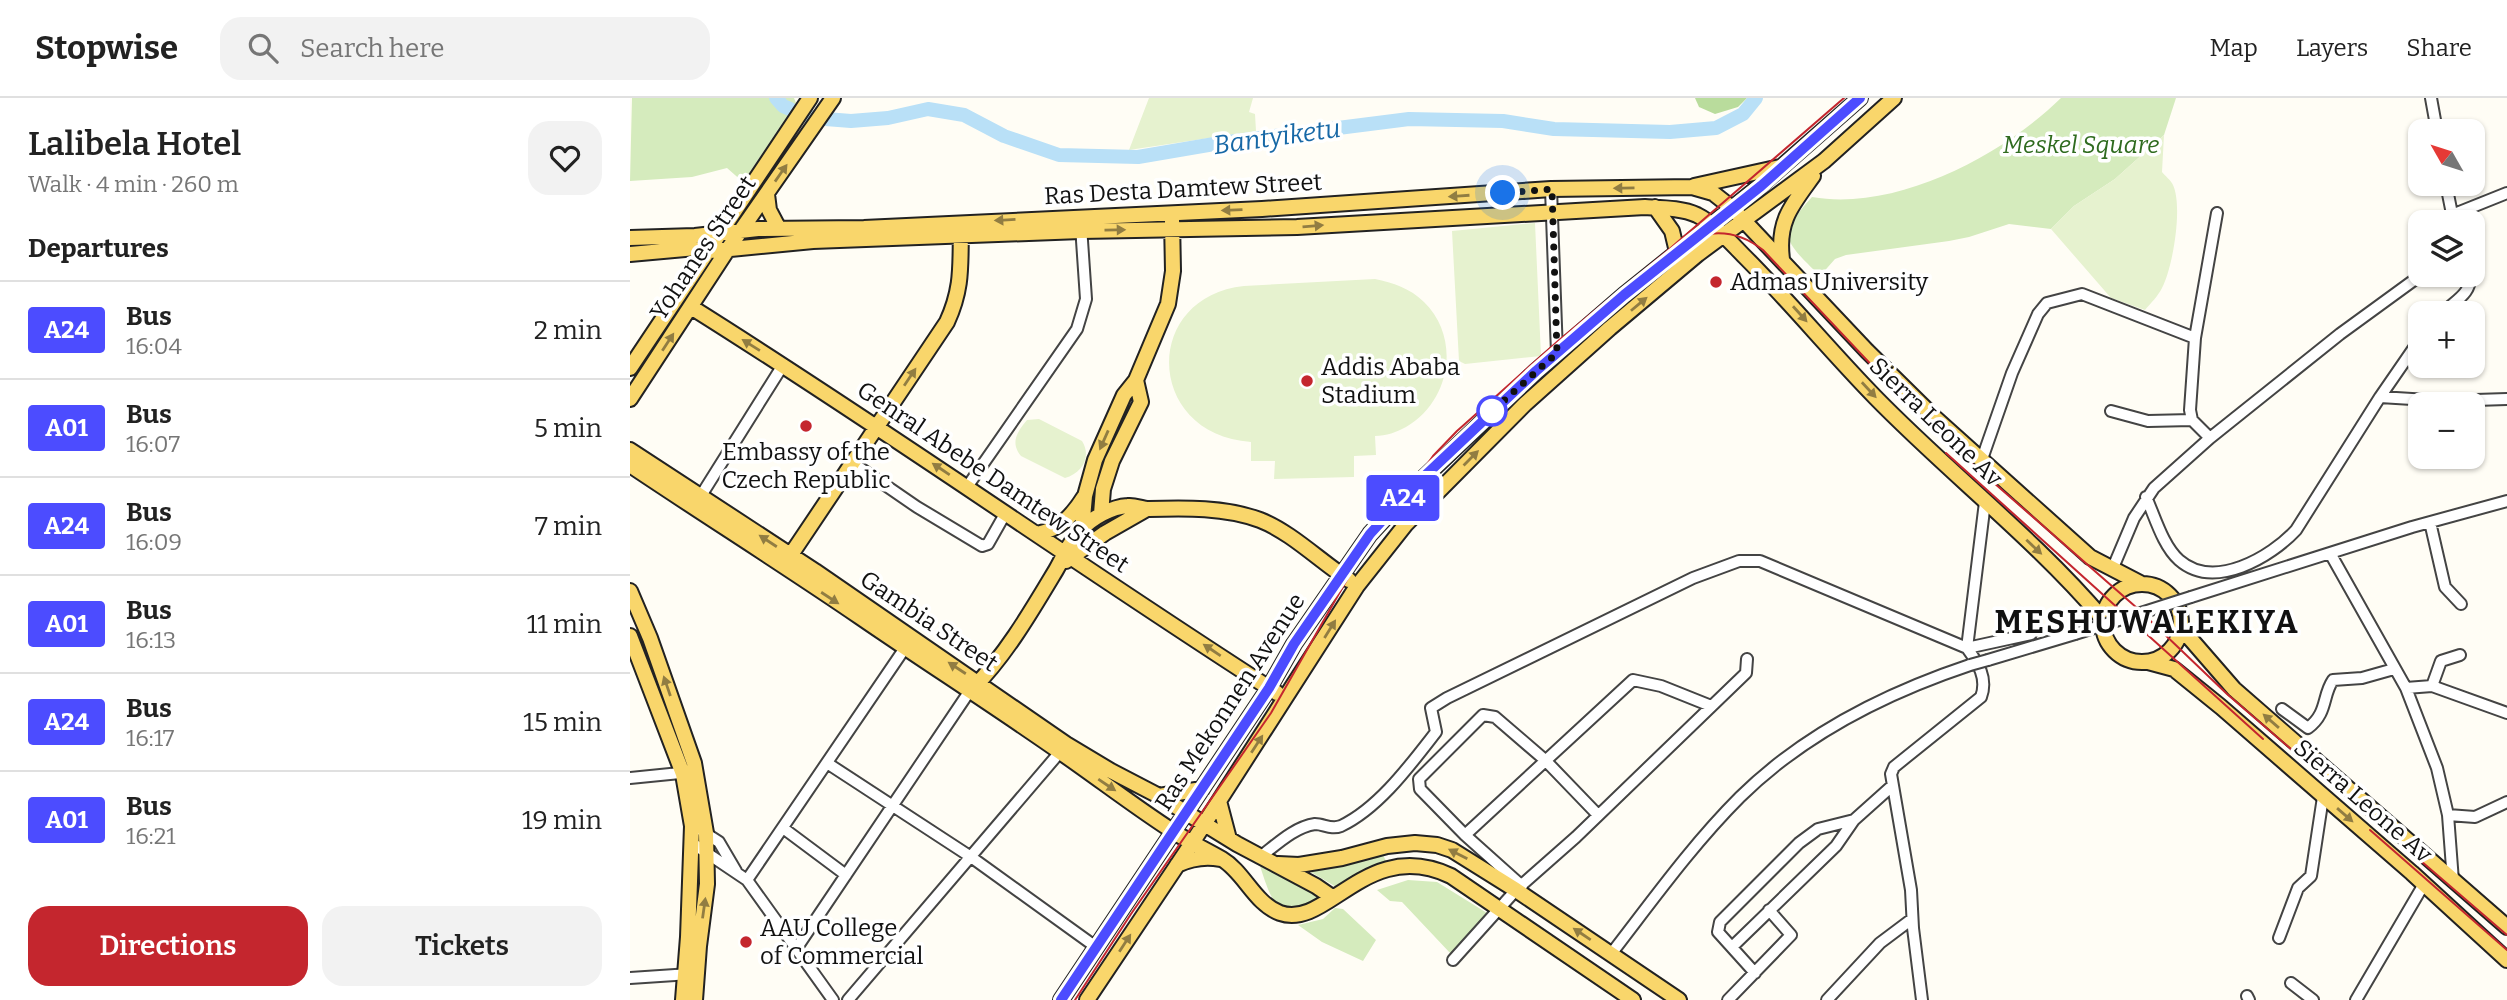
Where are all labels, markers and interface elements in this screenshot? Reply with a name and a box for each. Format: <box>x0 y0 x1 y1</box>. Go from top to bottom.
search box <box>220 17 710 80</box>
text: Stopwise <box>35 28 178 68</box>
icon: search <box>244 29 282 67</box>
text: Search here <box>300 33 444 64</box>
text: Map <box>2210 34 2258 62</box>
text: Layers <box>2296 34 2368 62</box>
text: Share <box>2406 34 2472 62</box>
water label: Bantyiketu <box>1211 113 1343 161</box>
north arrow <box>2408 119 2485 196</box>
map controls <box>2408 119 2485 469</box>
button: heart <box>528 121 602 195</box>
text: Lalibela Hotel <box>28 124 241 164</box>
park label: Meskel Square <box>2003 131 2159 159</box>
one-way arrow <box>774 164 788 182</box>
street label: Ras Desta Damtew Street <box>1043 168 1323 210</box>
text: Walk · 4 min · 260 m <box>28 170 239 198</box>
street label: Yohanes Street <box>644 170 762 325</box>
your location <box>1485 175 1520 210</box>
one-way arrow <box>1612 182 1634 194</box>
one-way arrow <box>1448 190 1470 201</box>
one-way arrow <box>1221 204 1243 215</box>
button: layers <box>2408 210 2485 287</box>
one-way arrow <box>993 215 1015 226</box>
one-way arrow <box>1303 220 1325 231</box>
one-way arrow <box>1104 224 1126 235</box>
text: Departures <box>28 233 169 264</box>
place label: Admas University <box>1730 268 1929 296</box>
marker: Admas University <box>1708 274 1724 290</box>
one-way arrow <box>1630 297 1647 312</box>
text: Bus <box>126 301 172 332</box>
button: + <box>2408 301 2485 378</box>
one-way arrow <box>1792 305 1808 323</box>
text: 2 min <box>534 315 602 346</box>
text: A24 <box>44 316 89 344</box>
text: 16:04 <box>126 332 182 360</box>
one-way arrow <box>661 332 674 351</box>
one-way arrow <box>741 338 761 351</box>
street label: Sierra Leone Av <box>1864 352 2008 493</box>
place label: Addis Ababa Stadium <box>1321 353 1460 409</box>
one-way arrow <box>903 368 917 386</box>
marker: Addis Ababa Stadium <box>1299 373 1315 389</box>
street label: Genral Abebe Damtew Street <box>852 375 1134 579</box>
one-way arrow <box>1861 381 1877 399</box>
button: − <box>2408 392 2485 469</box>
unlabelled marker <box>1477 396 1507 426</box>
text: Bus <box>126 399 172 430</box>
text: 5 min <box>534 413 602 444</box>
text: A01 <box>45 414 88 442</box>
marker: Embassy of the Czech Republic <box>798 418 814 434</box>
text: 16:07 <box>126 430 180 458</box>
one-way arrow <box>1098 430 1110 450</box>
place label: Embassy of the Czech Republic <box>722 438 891 494</box>
one-way arrow <box>1462 449 1479 466</box>
one-way arrow <box>932 462 950 476</box>
line badge: A24 <box>1363 475 1443 521</box>
text: A24 <box>1380 484 1426 512</box>
text: Bus <box>126 497 172 528</box>
text: 7 min <box>535 511 602 542</box>
text: A24 <box>44 512 89 540</box>
text: 16:09 <box>126 528 182 556</box>
one-way arrow <box>758 535 778 548</box>
one-way arrow <box>2025 539 2042 556</box>
street label: Gambia Street <box>855 565 1003 677</box>
street label: Ras Mekonnen Avenue <box>1149 588 1311 816</box>
one-way arrow <box>820 591 840 604</box>
text: Bus <box>126 595 172 626</box>
district label: MESHUWALEKIYA <box>1994 603 2300 641</box>
text: 11 min <box>527 609 602 640</box>
text: A01 <box>45 610 88 638</box>
one-way arrow <box>1324 619 1337 639</box>
text: 16:13 <box>126 626 176 654</box>
one-way arrow <box>1203 643 1221 657</box>
one-way arrow <box>948 661 967 674</box>
one-way arrow <box>661 676 672 697</box>
text: Bus <box>126 693 172 724</box>
text: 15 min <box>523 707 602 738</box>
text: A24 <box>44 708 89 736</box>
one-way arrow <box>2262 713 2280 729</box>
text: 16:17 <box>126 724 174 752</box>
one-way arrow <box>1250 734 1263 754</box>
street label: Sierra Leone Av <box>2288 734 2438 869</box>
one-way arrow <box>1098 778 1116 792</box>
text: Bus <box>126 791 172 822</box>
text: 19 min <box>522 805 602 836</box>
text: A01 <box>45 806 88 834</box>
one-way arrow <box>2336 807 2354 823</box>
text: 16:21 <box>126 822 176 850</box>
one-way arrow <box>1448 849 1468 860</box>
one-way arrow <box>699 897 710 919</box>
button: Directions <box>28 906 308 986</box>
button: Tickets <box>322 906 602 986</box>
place label: AAU College of Commercial <box>760 914 923 970</box>
one-way arrow <box>1572 928 1592 941</box>
marker: AAU College of Commercial <box>738 934 754 950</box>
one-way arrow <box>1118 934 1132 952</box>

